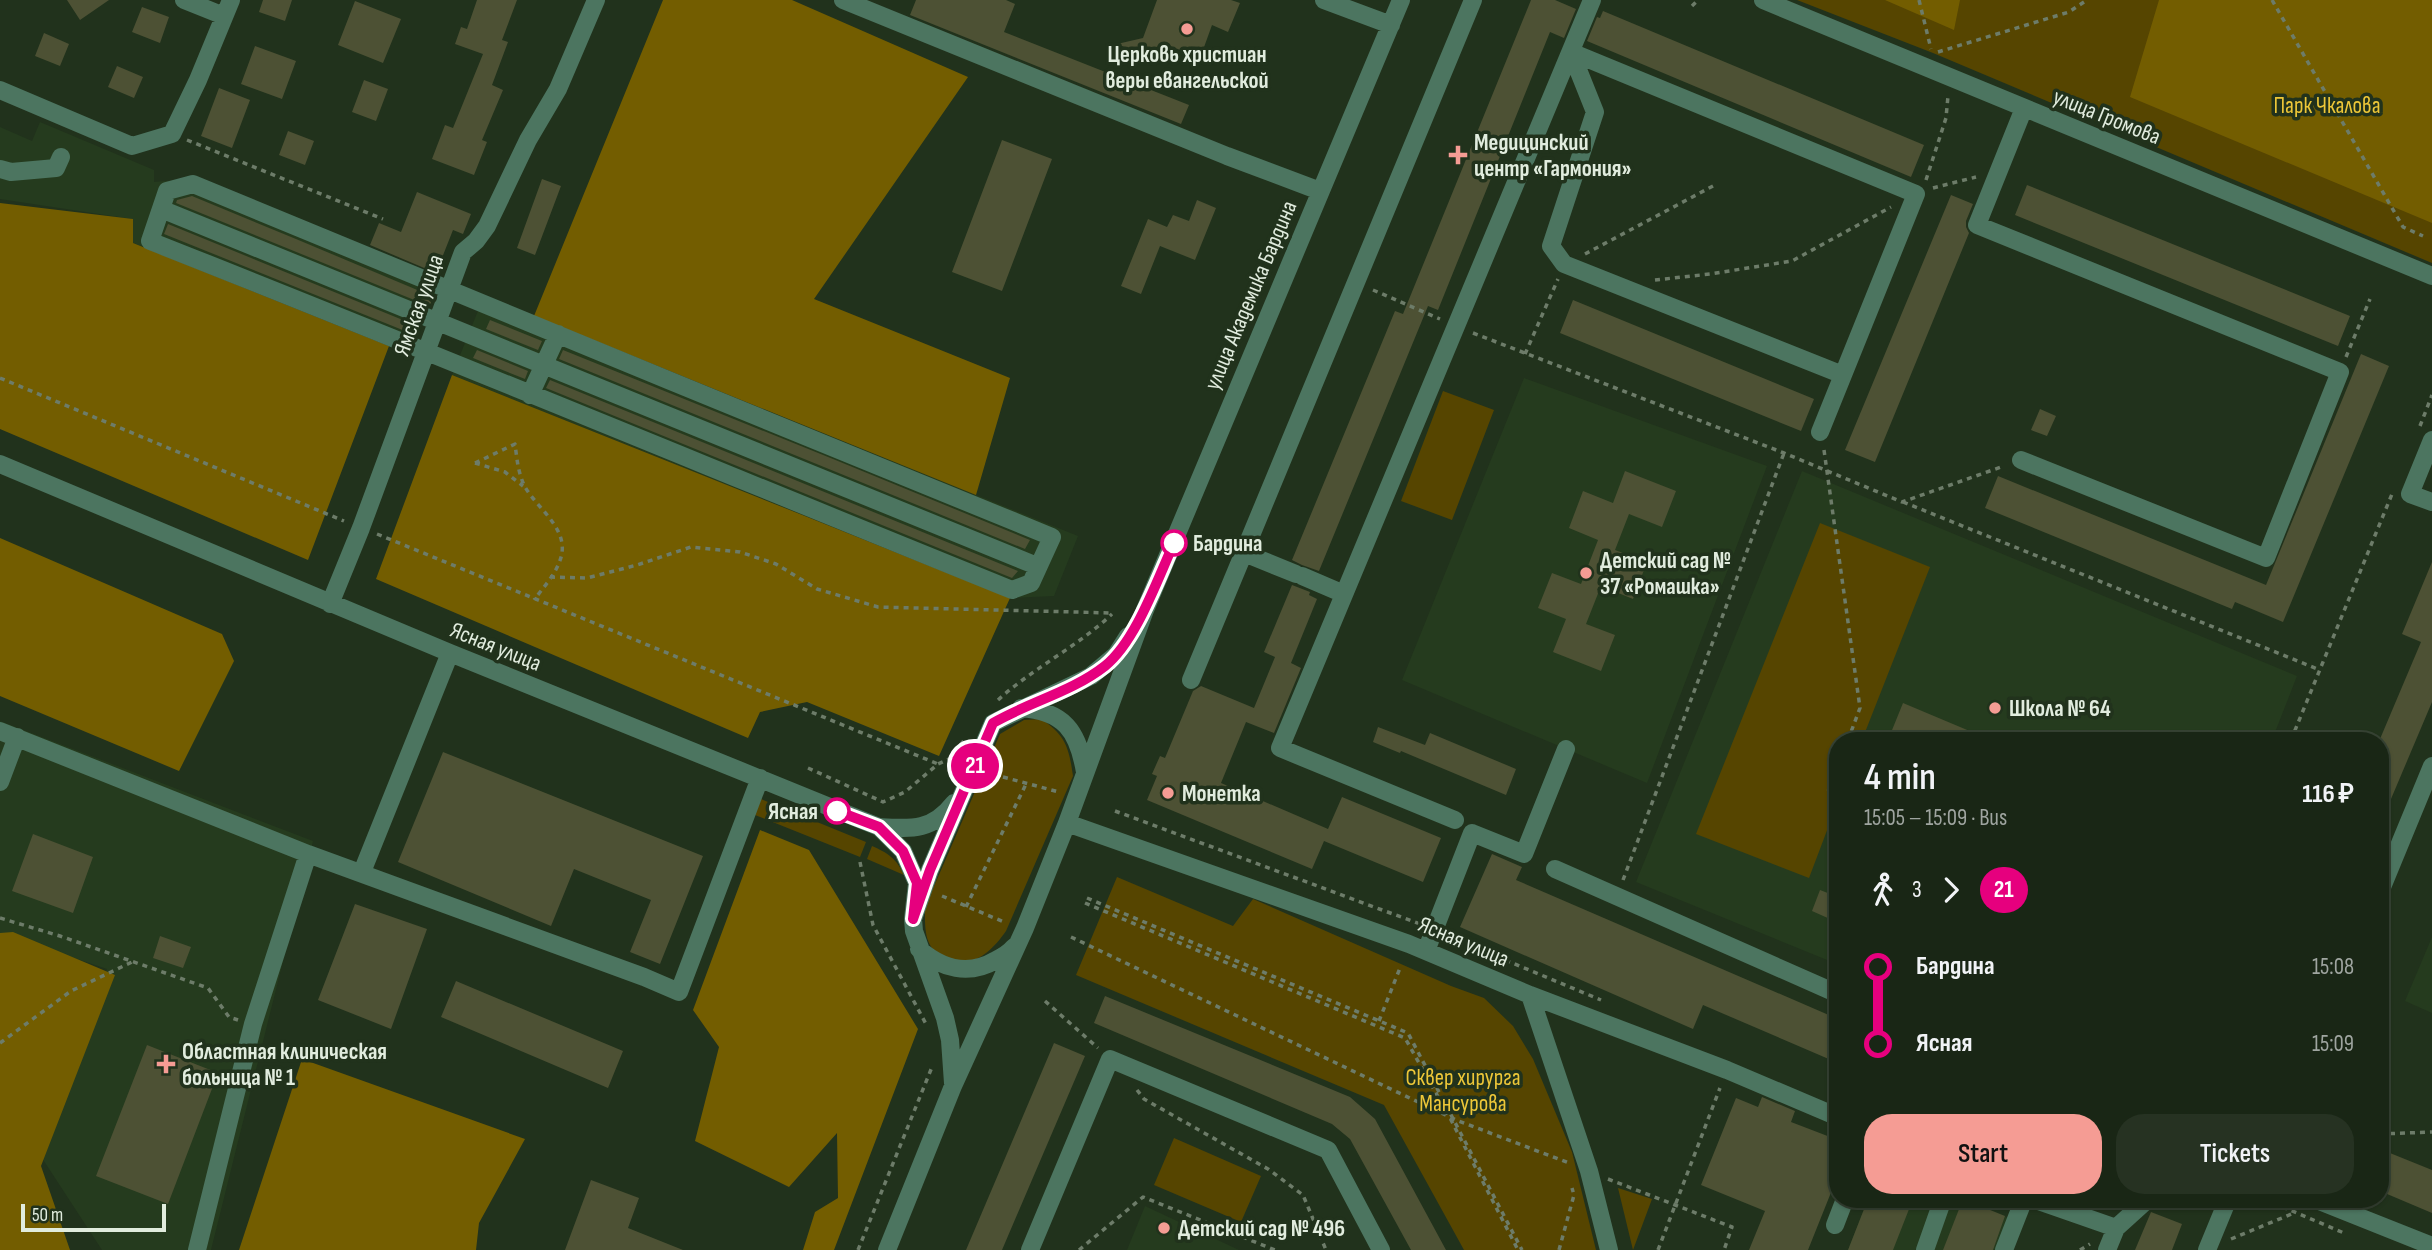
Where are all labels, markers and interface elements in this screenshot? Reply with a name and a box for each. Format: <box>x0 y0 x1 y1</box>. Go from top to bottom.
marker: Церковь христиан веры евангельской <box>1179 21 1195 37</box>
place label: Церковь христиан веры евангельской <box>1105 41 1269 95</box>
street label: улица Громова <box>2049 83 2164 151</box>
park label: Парк Чкалова <box>2273 92 2381 120</box>
place label: Медицинский центр «Гармония» <box>1474 129 1632 183</box>
marker: Медицинский центр «Гармония» <box>1448 145 1468 165</box>
street label: улица Академика Бардина <box>1198 197 1303 394</box>
street label: Ямская улица <box>388 251 450 360</box>
marker: Бардина <box>1161 530 1187 556</box>
place label: Бардина <box>1193 530 1263 558</box>
place label: Детский сад № 37 «Ромашка» <box>1600 547 1731 601</box>
marker: Детский сад № 37 «Ромашка» <box>1578 565 1594 581</box>
street label: Ясная улица <box>446 616 545 678</box>
place label: Школа № 64 <box>2009 695 2111 723</box>
marker: Школа № 64 <box>1987 700 2003 716</box>
line badge: 21 <box>944 743 1006 789</box>
text: 21 <box>965 751 985 780</box>
text: 4 min <box>1864 755 1936 800</box>
text: 116 ₽ <box>2302 779 2354 810</box>
place label: Монетка <box>1182 780 1261 808</box>
marker: Монетка <box>1160 785 1176 801</box>
place label: Ясная <box>768 798 818 826</box>
marker: Ясная <box>824 798 850 824</box>
text: 15:05 – 15:09 · Bus <box>1864 804 2007 832</box>
icon: walk <box>1864 871 1902 909</box>
icon: forward <box>1932 871 1970 909</box>
text: 21 <box>1994 875 2014 904</box>
text: 3 <box>1912 876 1922 904</box>
street label: Ясная улица <box>1414 910 1513 973</box>
text: Бардина <box>1916 951 1995 982</box>
text: 15:08 <box>2312 953 2354 981</box>
text: Ясная <box>1916 1028 1972 1059</box>
text: 15:09 <box>2312 1030 2354 1058</box>
place label: Областная клиническая больница № 1 <box>182 1038 387 1092</box>
marker: Областная клиническая больница № 1 <box>156 1054 176 1074</box>
park label: Сквер хирурга Мансурова <box>1405 1064 1521 1118</box>
button: Start <box>1864 1114 2102 1194</box>
button: Tickets <box>2116 1114 2354 1194</box>
scale bar <box>21 1201 166 1233</box>
text: 50 m <box>32 1204 63 1227</box>
place label: Детский сад № 496 <box>1178 1215 1345 1243</box>
marker: Детский сад № 496 <box>1156 1220 1172 1236</box>

